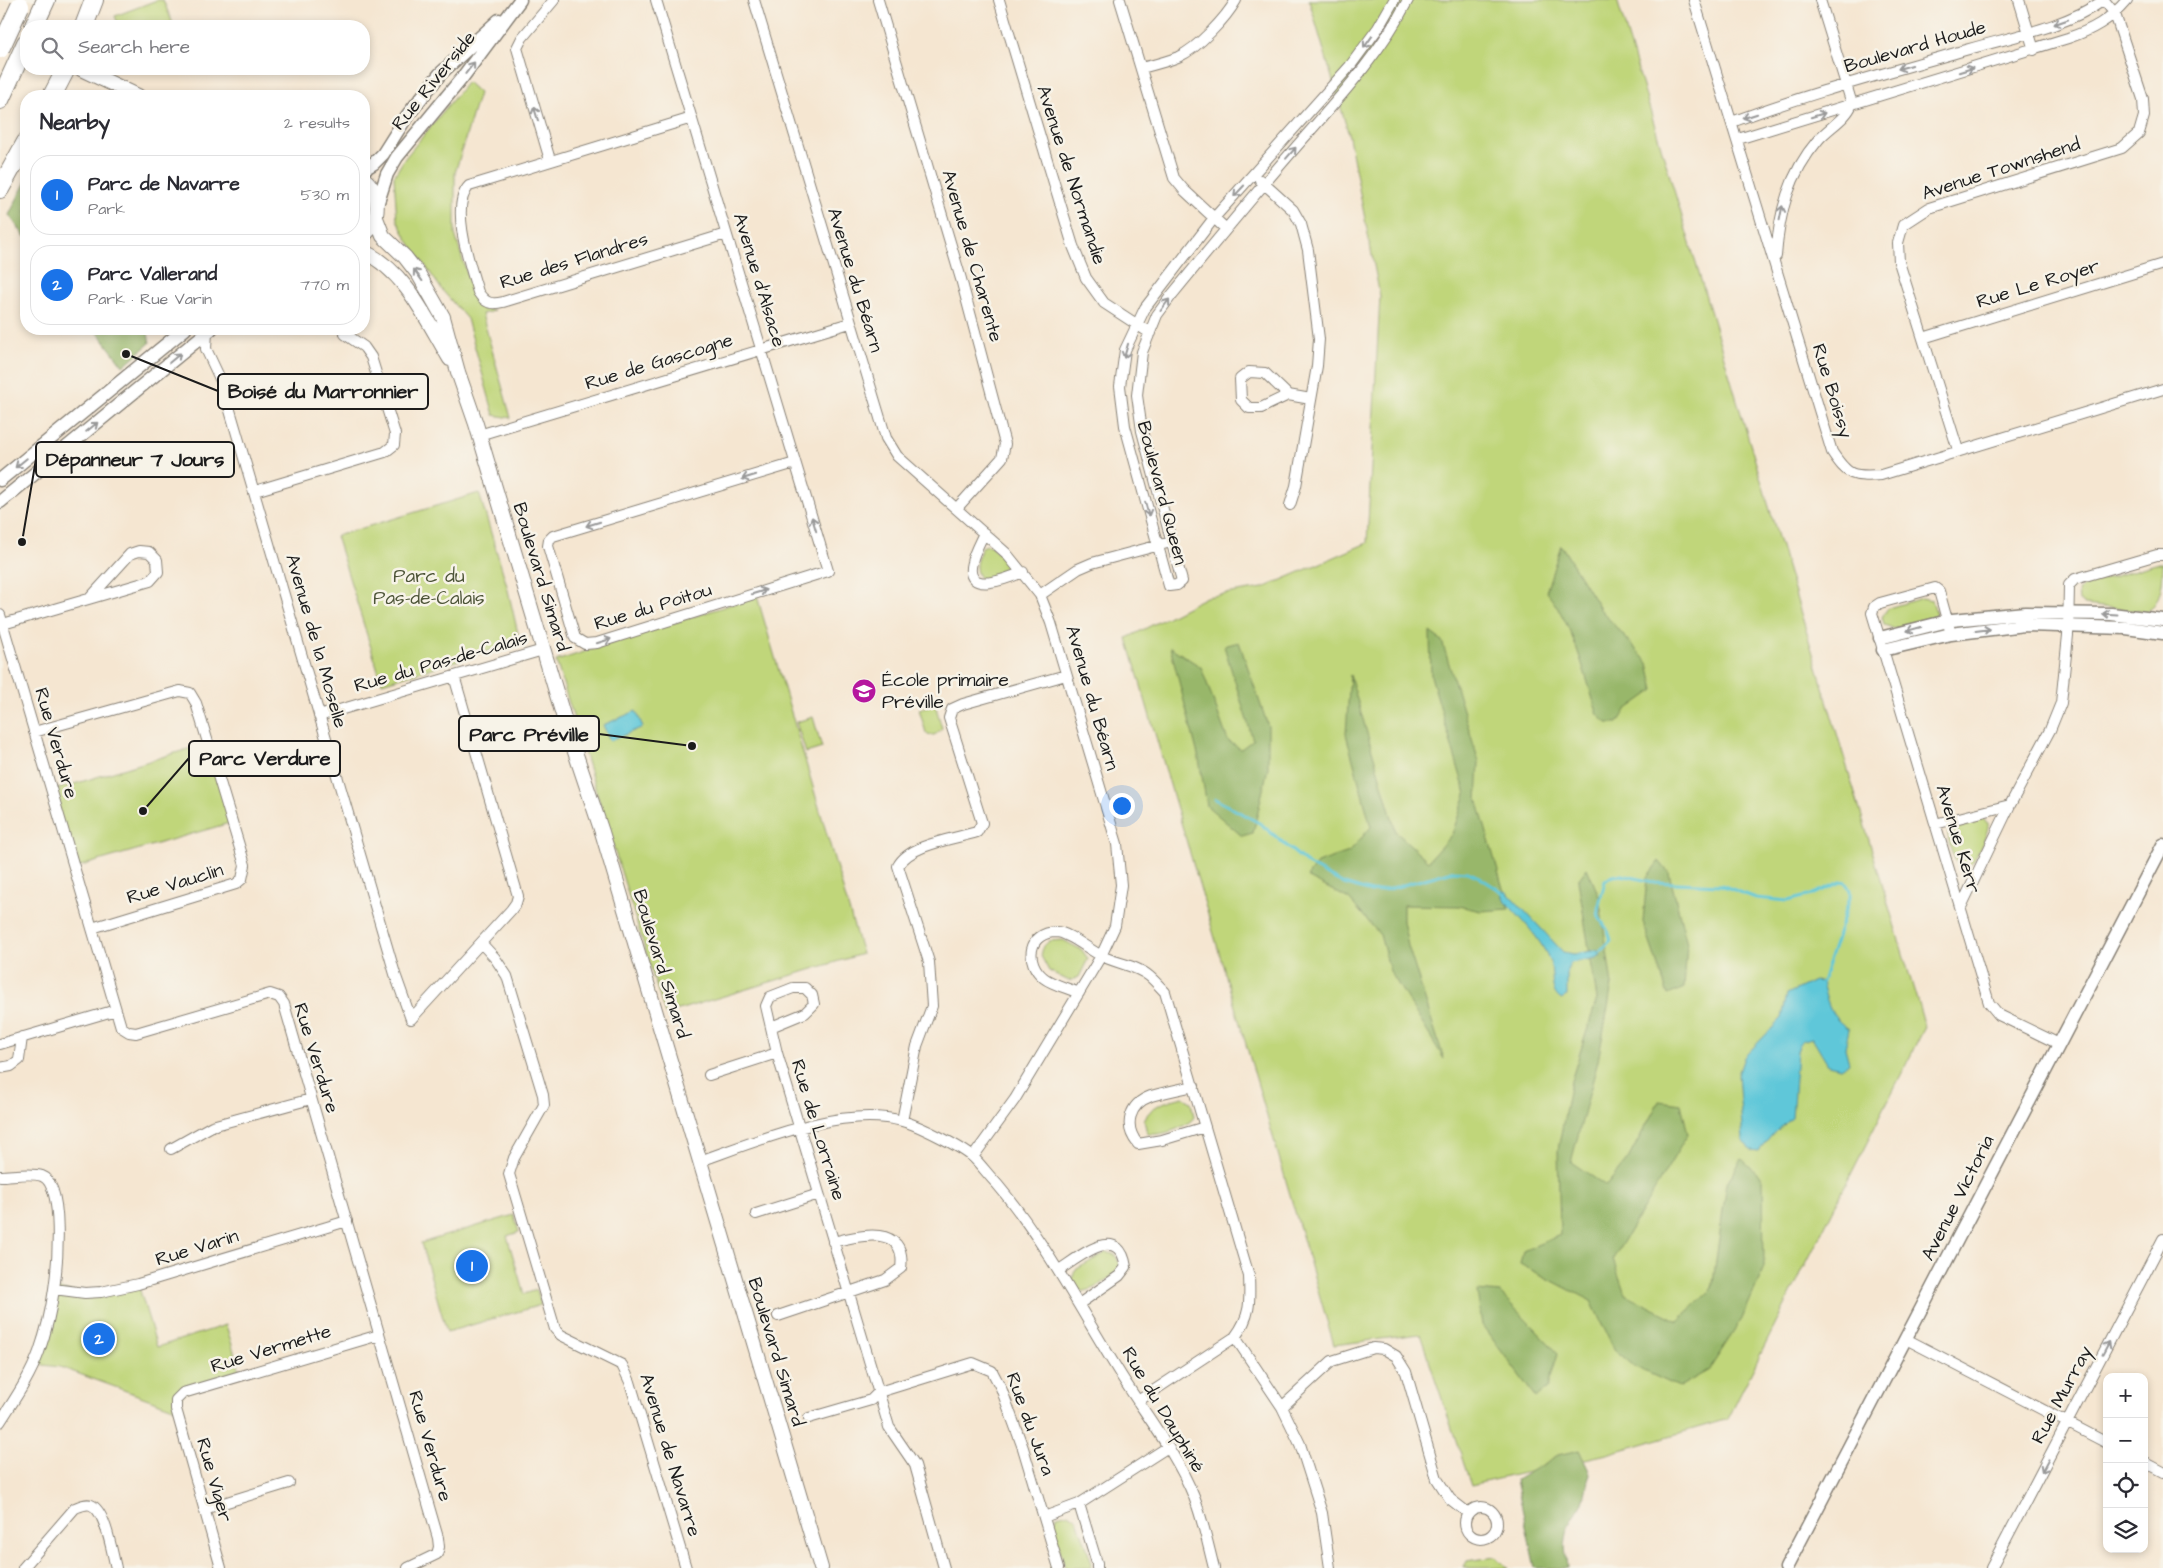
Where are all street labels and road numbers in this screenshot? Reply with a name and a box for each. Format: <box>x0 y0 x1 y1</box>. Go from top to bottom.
street label: Boulevard Houde <box>1841 14 1989 80</box>
street label: Rue Riverside <box>386 26 482 136</box>
street label: Avenue de Normandie <box>1029 82 1113 268</box>
street label: Avenue Townshend <box>1918 131 2084 207</box>
street label: Avenue de Charente <box>935 167 1009 345</box>
street label: Avenue du Béarn <box>820 204 890 356</box>
street label: Avenue d'Alsace <box>726 210 792 350</box>
street label: Rue des Flandres <box>497 226 651 296</box>
street label: Rue Le Royer <box>1973 252 2104 317</box>
street label: Rue de Gascogne <box>582 327 737 398</box>
street label: Rue Boissy <box>1804 340 1859 442</box>
street label: Boulevard Queen <box>1130 418 1194 568</box>
street label: Boulevard Simard <box>506 499 577 655</box>
street label: Avenue de la Moselle <box>278 551 354 731</box>
street label: Rue du Poitou <box>591 576 716 638</box>
street label: Avenue du Béarn <box>1058 622 1126 774</box>
street label: Rue du Pas-de-Calais <box>351 624 531 700</box>
street label: Rue Verdure <box>27 685 85 801</box>
street label: Avenue Kerr <box>1929 781 1987 897</box>
street label: Rue Vauclin <box>123 857 227 911</box>
street label: Boulevard Simard <box>626 886 697 1042</box>
street label: Rue Verdure <box>286 1000 346 1116</box>
street label: Rue de Lorraine <box>784 1056 852 1204</box>
street label: Avenue Victoria <box>1915 1130 2001 1265</box>
street label: Rue Varin <box>152 1223 242 1273</box>
street label: Boulevard Simard <box>741 1274 812 1430</box>
street label: Rue Vermette <box>208 1318 334 1380</box>
street label: Rue Murray <box>2025 1341 2100 1449</box>
street label: Rue du Dauphiné <box>1115 1342 1211 1478</box>
street label: Rue du Jura <box>999 1369 1061 1480</box>
street label: Avenue de Navarre <box>632 1370 708 1540</box>
street label: Rue Verdure <box>401 1388 459 1504</box>
street label: Rue Viger <box>188 1435 239 1526</box>

